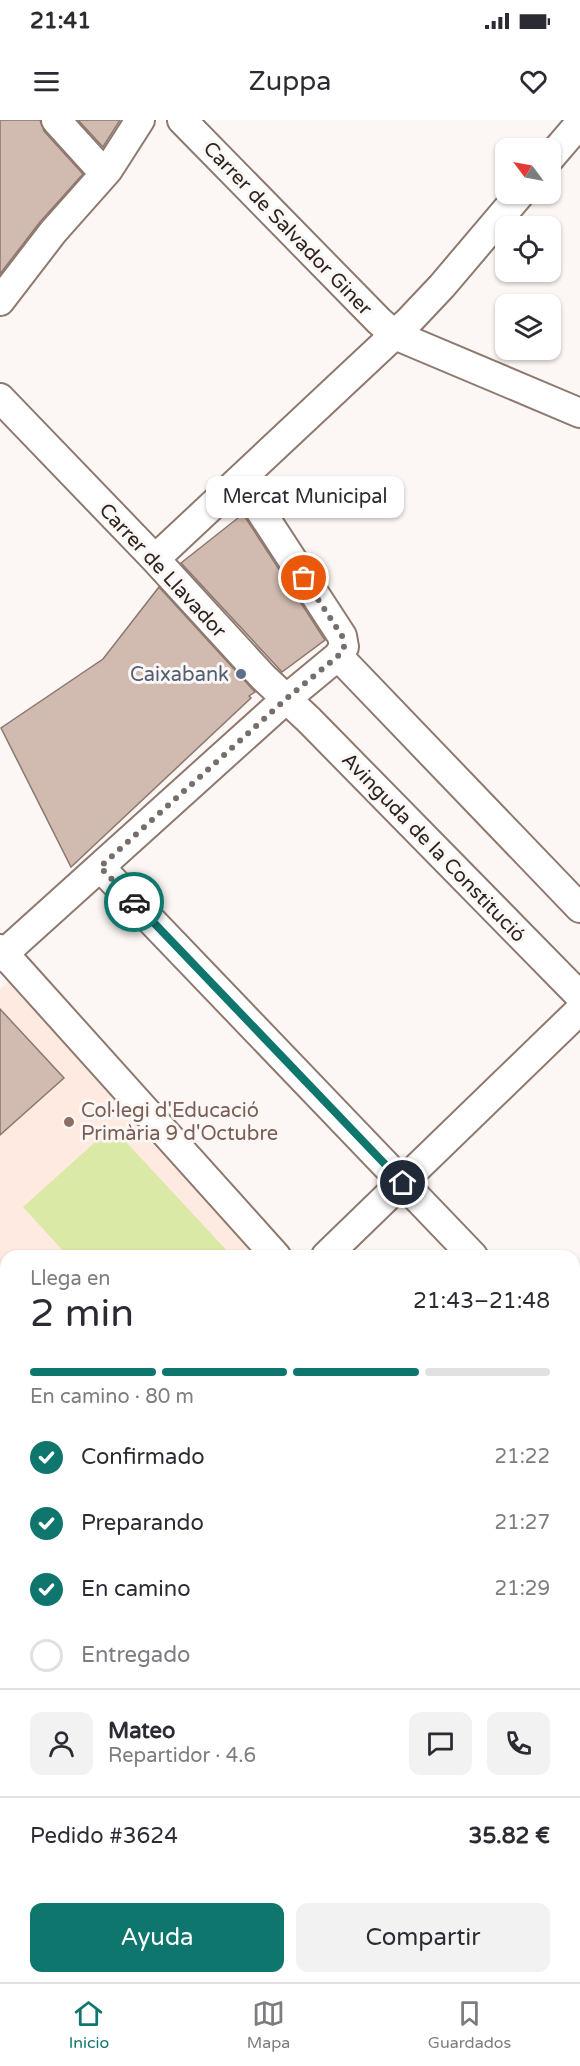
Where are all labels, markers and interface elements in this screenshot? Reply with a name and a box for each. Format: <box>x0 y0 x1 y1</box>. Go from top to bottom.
text: 21:41 <box>30 8 91 34</box>
icon: menu <box>30 65 63 98</box>
text: Zuppa <box>249 65 331 98</box>
icon: heart <box>517 65 550 98</box>
street label: Carrer de Salvador Giner <box>198 137 377 321</box>
north arrow <box>495 138 561 204</box>
map controls <box>495 138 561 360</box>
button: locate <box>495 216 561 282</box>
button: layers <box>495 294 561 360</box>
callout: Mercat Municipal <box>205 476 403 518</box>
text: Mercat Municipal <box>222 485 388 509</box>
street label: Carrer de Llavador <box>94 498 231 643</box>
pin <box>278 552 329 603</box>
icon: bag <box>287 561 320 594</box>
place label: Caixabank <box>130 663 229 687</box>
marker: Caixabank <box>234 667 248 681</box>
street label: Avinguda de la Constitució <box>336 748 530 947</box>
courier <box>104 872 164 932</box>
icon: car <box>118 886 151 919</box>
place label: Col·legi d'Educació Primària 9 d'Octubre <box>81 1099 278 1146</box>
marker: Col·legi d'Educació Primària 9 d'Octubre <box>62 1115 76 1129</box>
pin <box>377 1157 428 1208</box>
icon: home <box>386 1166 419 1199</box>
text: Llega en <box>30 1267 110 1291</box>
text: 21:43–21:48 <box>413 1288 550 1314</box>
text: 2 min <box>30 1290 134 1337</box>
text: En camino · 80 m <box>30 1385 194 1409</box>
icon: check <box>30 1441 63 1474</box>
text: Confirmado <box>81 1444 205 1470</box>
text: 21:22 <box>495 1445 550 1469</box>
icon: check <box>30 1507 63 1540</box>
text: Preparando <box>81 1510 204 1536</box>
text: 21:27 <box>495 1511 550 1535</box>
icon: check <box>30 1573 63 1606</box>
text: En camino <box>81 1576 191 1602</box>
text: 21:29 <box>495 1577 550 1601</box>
text: Entregado <box>81 1642 190 1668</box>
button: person <box>30 1712 93 1775</box>
button: chat <box>409 1712 472 1775</box>
button: phone <box>487 1712 550 1775</box>
text: Mateo <box>108 1718 175 1744</box>
text: Repartidor · 4.6 <box>108 1744 256 1768</box>
text: Pedido #3624 <box>30 1823 178 1849</box>
text: 35.82 € <box>469 1823 550 1849</box>
button: Ayuda <box>30 1903 284 1972</box>
button: Compartir <box>296 1903 550 1972</box>
tab: Inicio <box>69 1997 109 2053</box>
tab: Mapa <box>247 1997 290 2053</box>
tab: Guardados <box>428 1997 511 2053</box>

